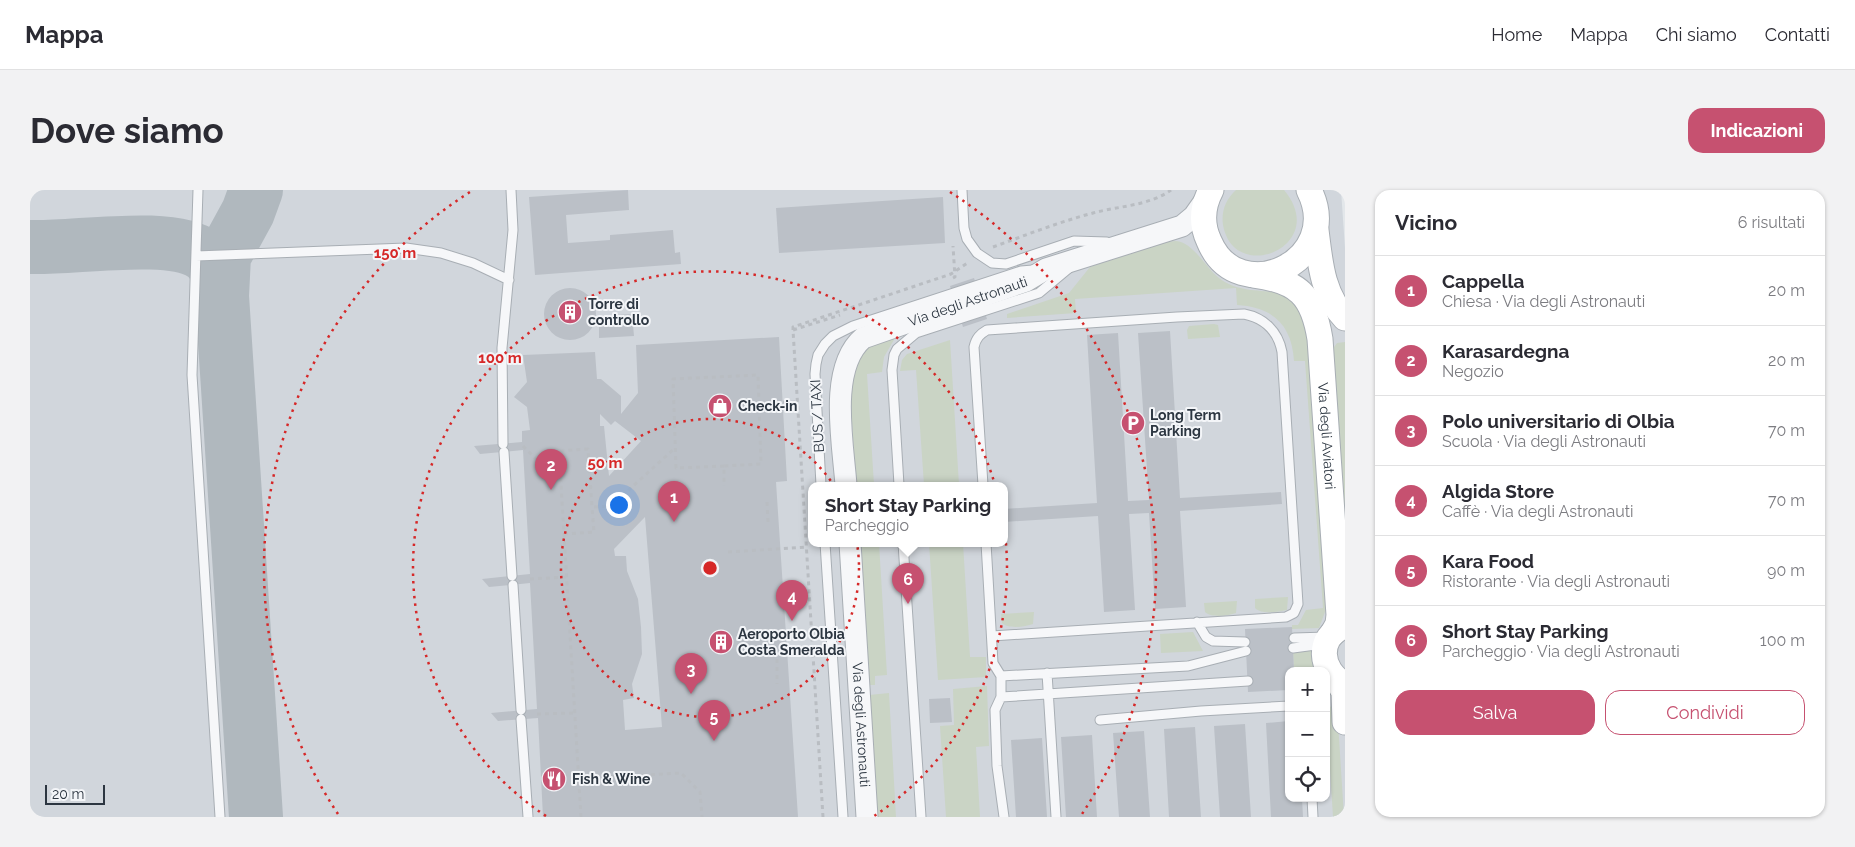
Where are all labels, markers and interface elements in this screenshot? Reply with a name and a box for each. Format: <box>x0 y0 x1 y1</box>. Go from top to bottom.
text: Mappa <box>25 20 104 49</box>
text: Home <box>1491 24 1542 45</box>
text: Mappa <box>1570 24 1628 45</box>
text: Chi siamo <box>1656 24 1737 45</box>
text: Contatti <box>1765 24 1830 45</box>
button: Indicazioni <box>1688 108 1825 153</box>
text: Dove siamo <box>30 110 224 151</box>
text: Vicino <box>1395 210 1457 235</box>
text: 6 risultati <box>1738 213 1805 232</box>
text: 150 m <box>374 244 416 262</box>
text: Cappella <box>1442 270 1524 292</box>
street label: Via degli Astronauti <box>906 273 1029 330</box>
text: 1 <box>1407 281 1415 300</box>
text: 20 m <box>1768 281 1805 300</box>
text: Chiesa · Via degli Astronauti <box>1442 292 1645 311</box>
place label: Torre di controllo <box>588 296 650 328</box>
building icon: Torre di controllo <box>557 299 583 325</box>
text: Karasardegna <box>1442 340 1569 362</box>
text: 100 m <box>478 349 522 367</box>
text: 2 <box>1406 351 1416 370</box>
text: 20 m <box>1768 351 1805 370</box>
text: Negozio <box>1442 362 1504 381</box>
street label: BUS / TAXI <box>807 379 827 453</box>
street label: Via degli Aviatori <box>1315 382 1338 490</box>
shop icon: Check-in <box>707 393 733 419</box>
place label: Check-in <box>738 398 797 414</box>
place label: Long Term Parking <box>1150 407 1221 439</box>
parking icon: Long Term Parking <box>1120 410 1146 436</box>
text: Polo universitario di Olbia <box>1442 410 1675 432</box>
text: 3 <box>1407 421 1415 440</box>
text: 70 m <box>1768 421 1805 440</box>
text: Scuola · Via degli Astronauti <box>1442 432 1646 451</box>
pin: 2 <box>535 449 567 490</box>
text: 50 m <box>587 454 623 472</box>
text: Algida Store <box>1442 480 1554 502</box>
pin: 1 <box>658 481 690 522</box>
popup <box>808 482 1008 547</box>
text: 4 <box>1406 491 1416 510</box>
text: 70 m <box>1768 491 1805 510</box>
your location <box>606 492 632 518</box>
text: Short Stay Parking <box>825 494 991 516</box>
text: Caffè · Via degli Astronauti <box>1442 502 1634 521</box>
text: Parcheggio <box>825 516 909 535</box>
text: Kara Food <box>1442 550 1534 572</box>
centre of rings <box>701 559 719 577</box>
text: 5 <box>1407 561 1415 580</box>
text: 90 m <box>1767 561 1805 580</box>
pin: 6 <box>892 563 924 604</box>
text: Ristorante · Via degli Astronauti <box>1442 572 1670 591</box>
pin: 4 <box>776 580 808 621</box>
text: Short Stay Parking <box>1442 620 1609 642</box>
place label: Aeroporto Olbia Costa Smeralda <box>738 626 845 658</box>
building icon: Aeroporto Olbia Costa Smeralda <box>708 629 734 655</box>
text: 6 <box>1406 631 1416 650</box>
text: 100 m <box>1760 631 1805 650</box>
text: Parcheggio · Via degli Astronauti <box>1442 642 1680 661</box>
pin: 3 <box>675 653 707 694</box>
street label: Via degli Astronauti <box>849 662 873 788</box>
map controls <box>1285 667 1330 802</box>
button: + <box>1285 667 1330 712</box>
button: Salva <box>1395 690 1595 735</box>
button: Condividi <box>1605 690 1805 735</box>
pin: 5 <box>698 700 730 741</box>
button: − <box>1285 712 1330 757</box>
button: locate <box>1285 757 1330 802</box>
restaurant icon: Fish & Wine <box>541 766 567 792</box>
place label: Fish & Wine <box>572 771 651 787</box>
scale bar <box>45 782 105 805</box>
text: 20 m <box>52 786 84 802</box>

